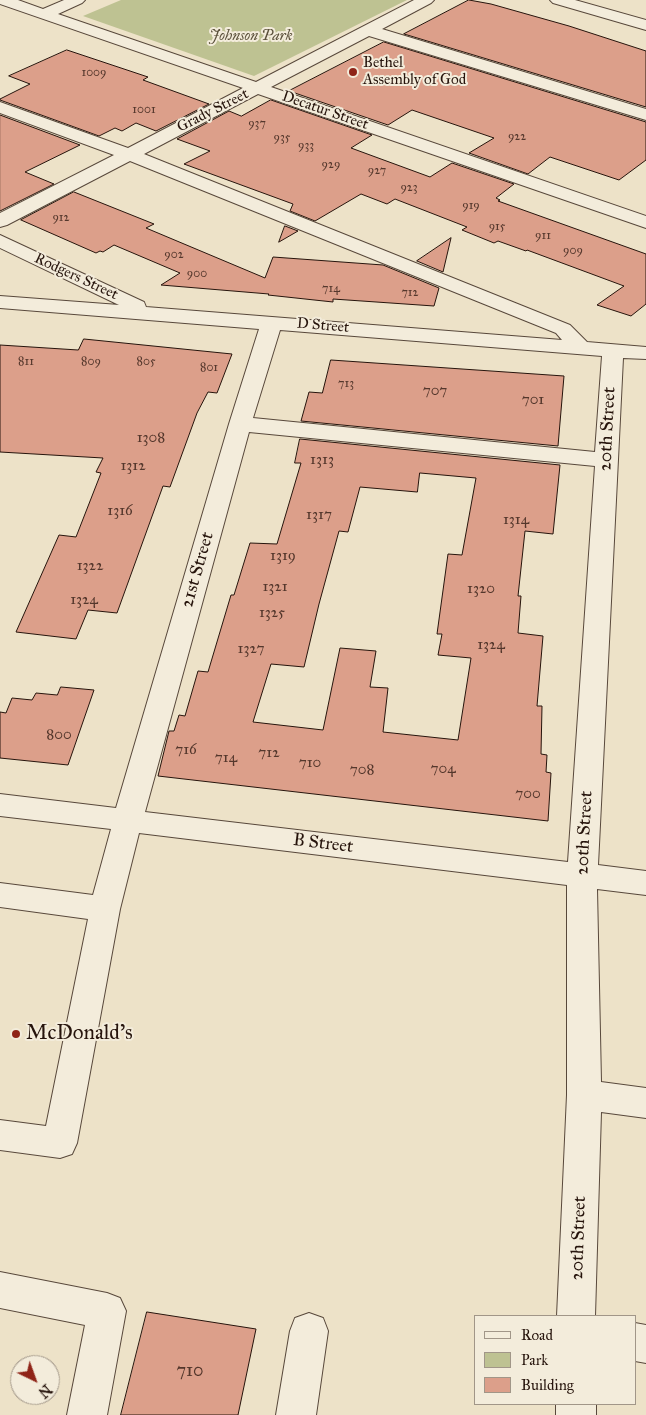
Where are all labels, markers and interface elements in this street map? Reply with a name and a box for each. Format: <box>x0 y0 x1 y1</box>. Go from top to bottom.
park label: Johnson Park <box>210 27 292 45</box>
place label: Bethel Assembly of God <box>363 54 466 89</box>
house number: 1009 <box>81 66 107 80</box>
marker: Bethel Assembly of God <box>347 66 359 78</box>
street label: Grady Street <box>174 85 252 137</box>
street label: Decatur Street <box>279 88 371 134</box>
house number: 1001 <box>132 103 156 117</box>
house number: 937 <box>248 117 266 131</box>
house number: 922 <box>508 130 526 144</box>
house number: 935 <box>274 131 290 145</box>
house number: 933 <box>298 139 314 153</box>
house number: 929 <box>322 158 340 172</box>
house number: 927 <box>368 164 386 178</box>
house number: 923 <box>400 181 418 195</box>
house number: 919 <box>462 199 480 213</box>
house number: 912 <box>52 211 70 225</box>
house number: 915 <box>489 220 505 234</box>
house number: 911 <box>535 229 551 243</box>
house number: 909 <box>563 244 583 258</box>
house number: 902 <box>164 248 184 262</box>
street label: Rodgers Street <box>31 250 121 304</box>
house number: 900 <box>187 267 207 281</box>
house number: 714 <box>322 282 340 296</box>
house number: 712 <box>401 286 419 300</box>
street label: D Street <box>296 315 350 337</box>
house number: 811 <box>18 355 34 369</box>
house number: 809 <box>81 355 101 369</box>
house number: 805 <box>137 355 155 369</box>
house number: 801 <box>200 361 218 375</box>
house number: 713 <box>338 377 354 391</box>
house number: 707 <box>423 382 447 400</box>
street label: 20th Street <box>595 386 621 472</box>
house number: 701 <box>522 391 544 409</box>
house number: 1308 <box>137 429 165 447</box>
house number: 1313 <box>310 451 334 469</box>
house number: 1312 <box>120 457 146 475</box>
house number: 1316 <box>107 502 133 520</box>
house number: 1317 <box>306 506 332 524</box>
house number: 1314 <box>503 511 529 529</box>
street label: 21st Street <box>177 530 219 610</box>
house number: 1319 <box>270 547 296 565</box>
house number: 1322 <box>77 557 103 575</box>
house number: 1321 <box>262 578 288 596</box>
house number: 1320 <box>467 580 495 598</box>
house number: 1324 <box>70 591 98 609</box>
house number: 1325 <box>259 604 285 622</box>
house number: 1324 <box>477 636 505 654</box>
house number: 1327 <box>238 640 264 658</box>
house number: 800 <box>46 726 72 744</box>
house number: 716 <box>175 741 197 759</box>
house number: 712 <box>258 744 280 762</box>
house number: 714 <box>215 749 237 767</box>
house number: 710 <box>299 754 321 772</box>
house number: 704 <box>430 760 456 778</box>
house number: 708 <box>350 761 374 779</box>
house number: 700 <box>515 785 541 803</box>
street label: 20th Street <box>572 790 598 876</box>
street label: B Street <box>292 830 354 858</box>
place label: McDonald's <box>26 1021 133 1047</box>
marker: McDonald's <box>10 1028 22 1040</box>
street label: 20th Street <box>567 1195 591 1281</box>
legend <box>473 1315 636 1405</box>
text: Road <box>521 1326 553 1344</box>
text: Park <box>521 1351 548 1369</box>
north arrow <box>10 1355 60 1405</box>
house number: 710 <box>176 1361 204 1383</box>
text: Building <box>521 1376 574 1394</box>
text: N <box>35 1380 55 1401</box>

